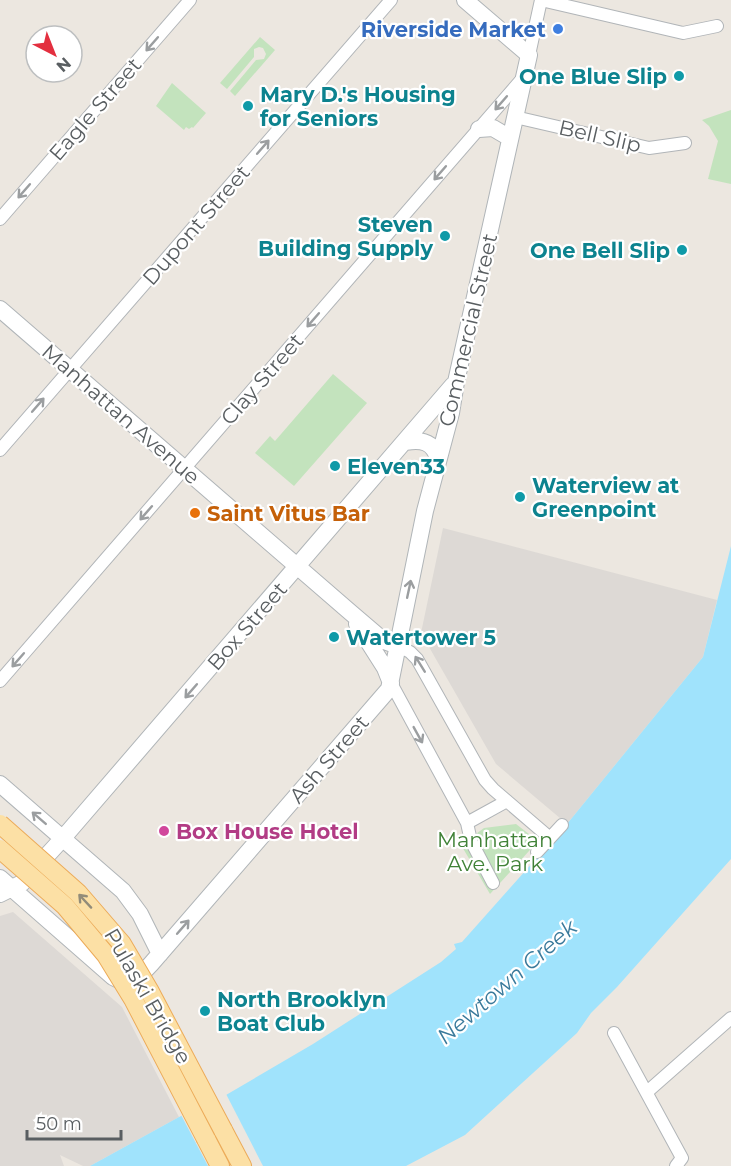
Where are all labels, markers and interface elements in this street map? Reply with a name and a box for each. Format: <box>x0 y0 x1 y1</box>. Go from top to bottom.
place label: Riverside Market <box>361 17 546 42</box>
marker: Riverside Market <box>551 22 565 36</box>
north arrow <box>24 24 84 84</box>
one-way arrow <box>145 36 158 52</box>
street label: Eagle Street <box>44 52 146 166</box>
text: N <box>53 53 75 76</box>
place label: One Blue Slip <box>519 64 667 89</box>
marker: One Blue Slip <box>672 69 686 83</box>
place label: Mary D.'s Housing for Seniors <box>260 82 456 131</box>
one-way arrow <box>494 95 508 110</box>
marker: Mary D.'s Housing for Seniors <box>241 99 255 113</box>
street label: Bell Slip <box>556 114 644 158</box>
one-way arrow <box>256 140 270 155</box>
street label: Dupont Street <box>137 160 255 290</box>
one-way arrow <box>433 165 447 180</box>
one-way arrow <box>17 184 31 199</box>
place label: Steven Building Supply <box>258 212 433 261</box>
marker: Steven Building Supply <box>438 229 452 243</box>
street label: Commercial Street <box>434 231 502 429</box>
place label: One Bell Slip <box>530 238 670 263</box>
marker: One Bell Slip <box>675 243 689 257</box>
one-way arrow <box>306 312 320 327</box>
street label: Clay Street <box>216 328 308 430</box>
street label: Manhattan Avenue <box>37 339 205 489</box>
one-way arrow <box>31 398 45 413</box>
place label: Eleven33 <box>347 454 445 479</box>
marker: Eleven33 <box>328 459 342 473</box>
place label: Waterview at Greenpoint <box>532 473 679 522</box>
marker: Waterview at Greenpoint <box>513 490 527 504</box>
place label: Saint Vitus Bar <box>207 501 370 526</box>
one-way arrow <box>139 505 152 521</box>
marker: Saint Vitus Bar <box>188 506 202 520</box>
street label: Box Street <box>202 577 292 675</box>
one-way arrow <box>404 580 415 599</box>
place label: Watertower 5 <box>346 625 496 650</box>
marker: Watertower 5 <box>327 630 341 644</box>
one-way arrow <box>11 652 25 667</box>
one-way arrow <box>413 656 425 673</box>
one-way arrow <box>184 683 198 698</box>
street label: Ash Street <box>284 710 374 808</box>
one-way arrow <box>412 726 424 743</box>
one-way arrow <box>32 811 47 825</box>
place label: Box House Hotel <box>176 819 359 844</box>
marker: Box House Hotel <box>157 824 171 838</box>
park label: Manhattan Ave. Park <box>437 827 553 876</box>
one-way arrow <box>78 893 92 908</box>
water label: Newtown Creek <box>432 913 583 1050</box>
one-way arrow <box>176 920 190 935</box>
street label: Pulaski Bridge <box>99 924 197 1068</box>
place label: North Brooklyn Boat Club <box>217 987 386 1036</box>
marker: North Brooklyn Boat Club <box>198 1004 212 1018</box>
scale bar <box>27 1103 122 1141</box>
text: 50 m <box>36 1113 82 1135</box>

